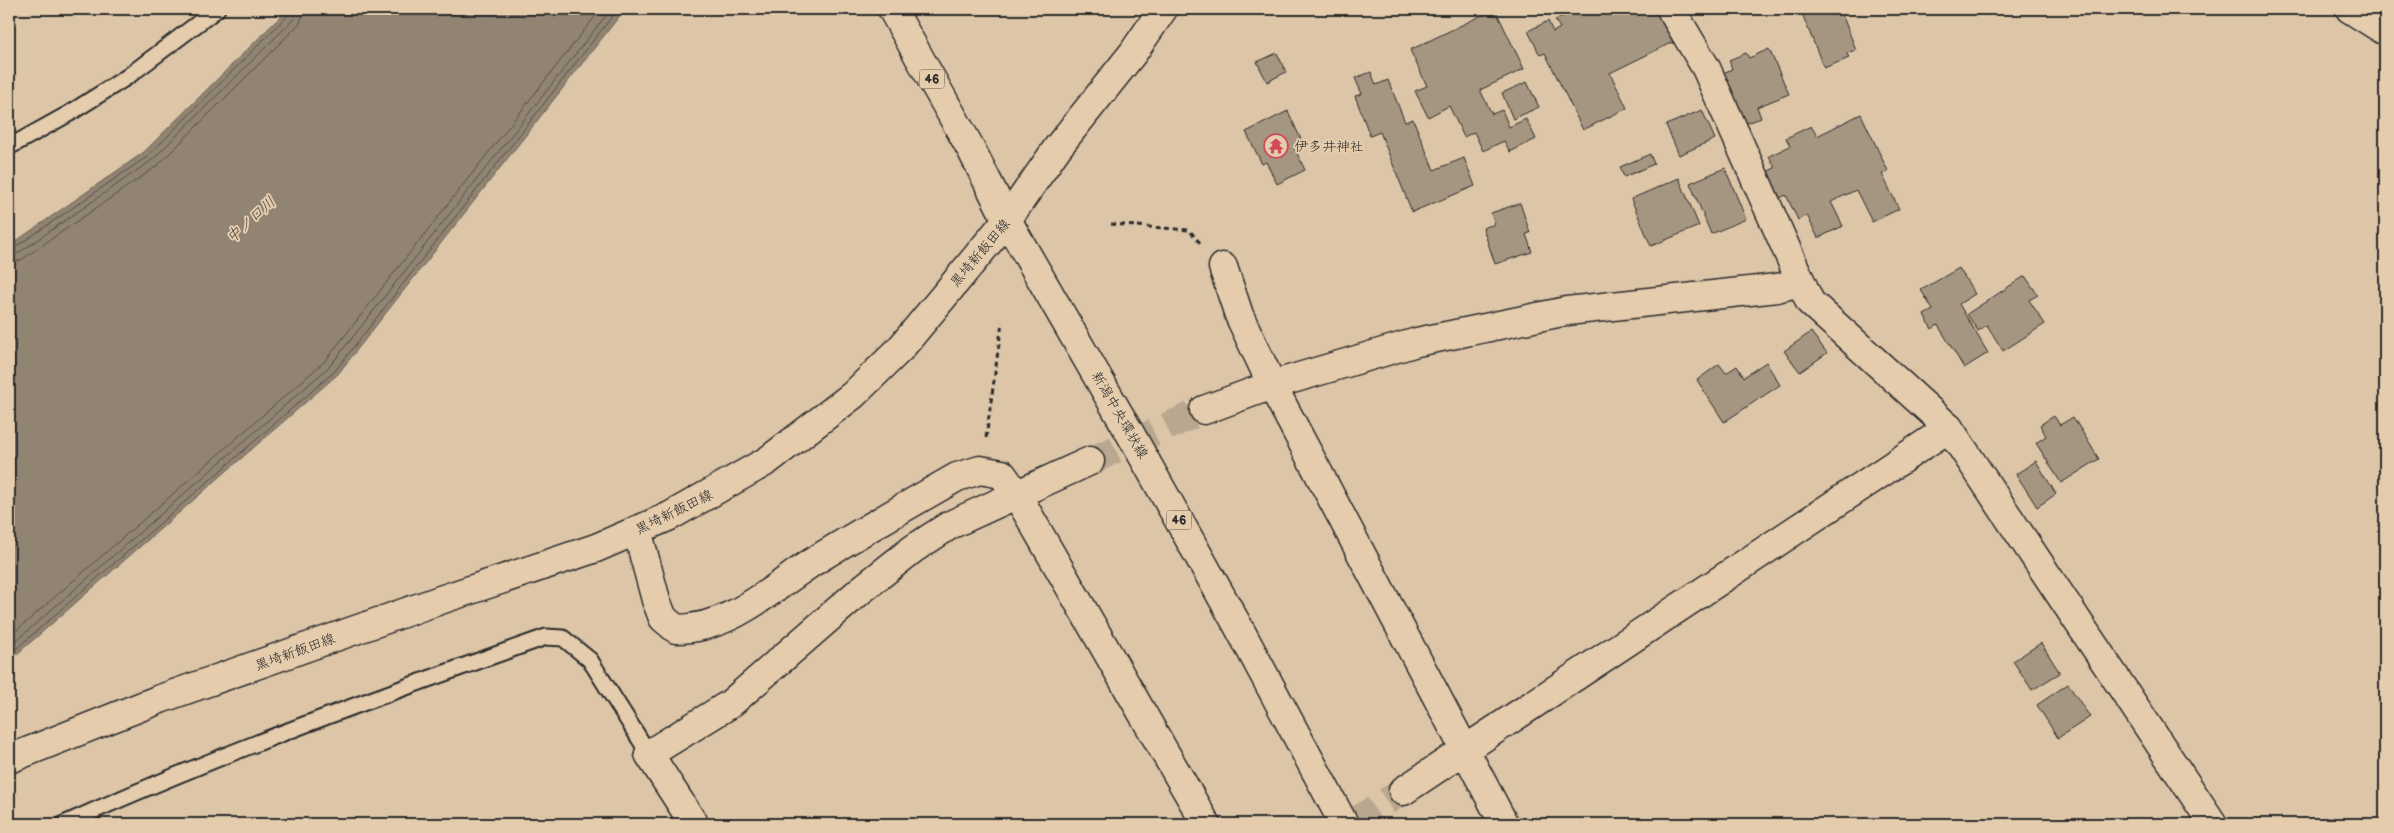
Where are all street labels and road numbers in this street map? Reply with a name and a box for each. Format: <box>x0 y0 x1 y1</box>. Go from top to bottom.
road number: 46 <box>920 70 944 88</box>
street label: 黒埼新飯田線 <box>946 215 1014 291</box>
street label: 新潟中央環状線 <box>1088 368 1152 462</box>
street label: 黒埼新飯田線 <box>633 486 715 538</box>
road number: 46 <box>1166 510 1192 530</box>
street label: 黒埼新飯田線 <box>253 630 337 674</box>

